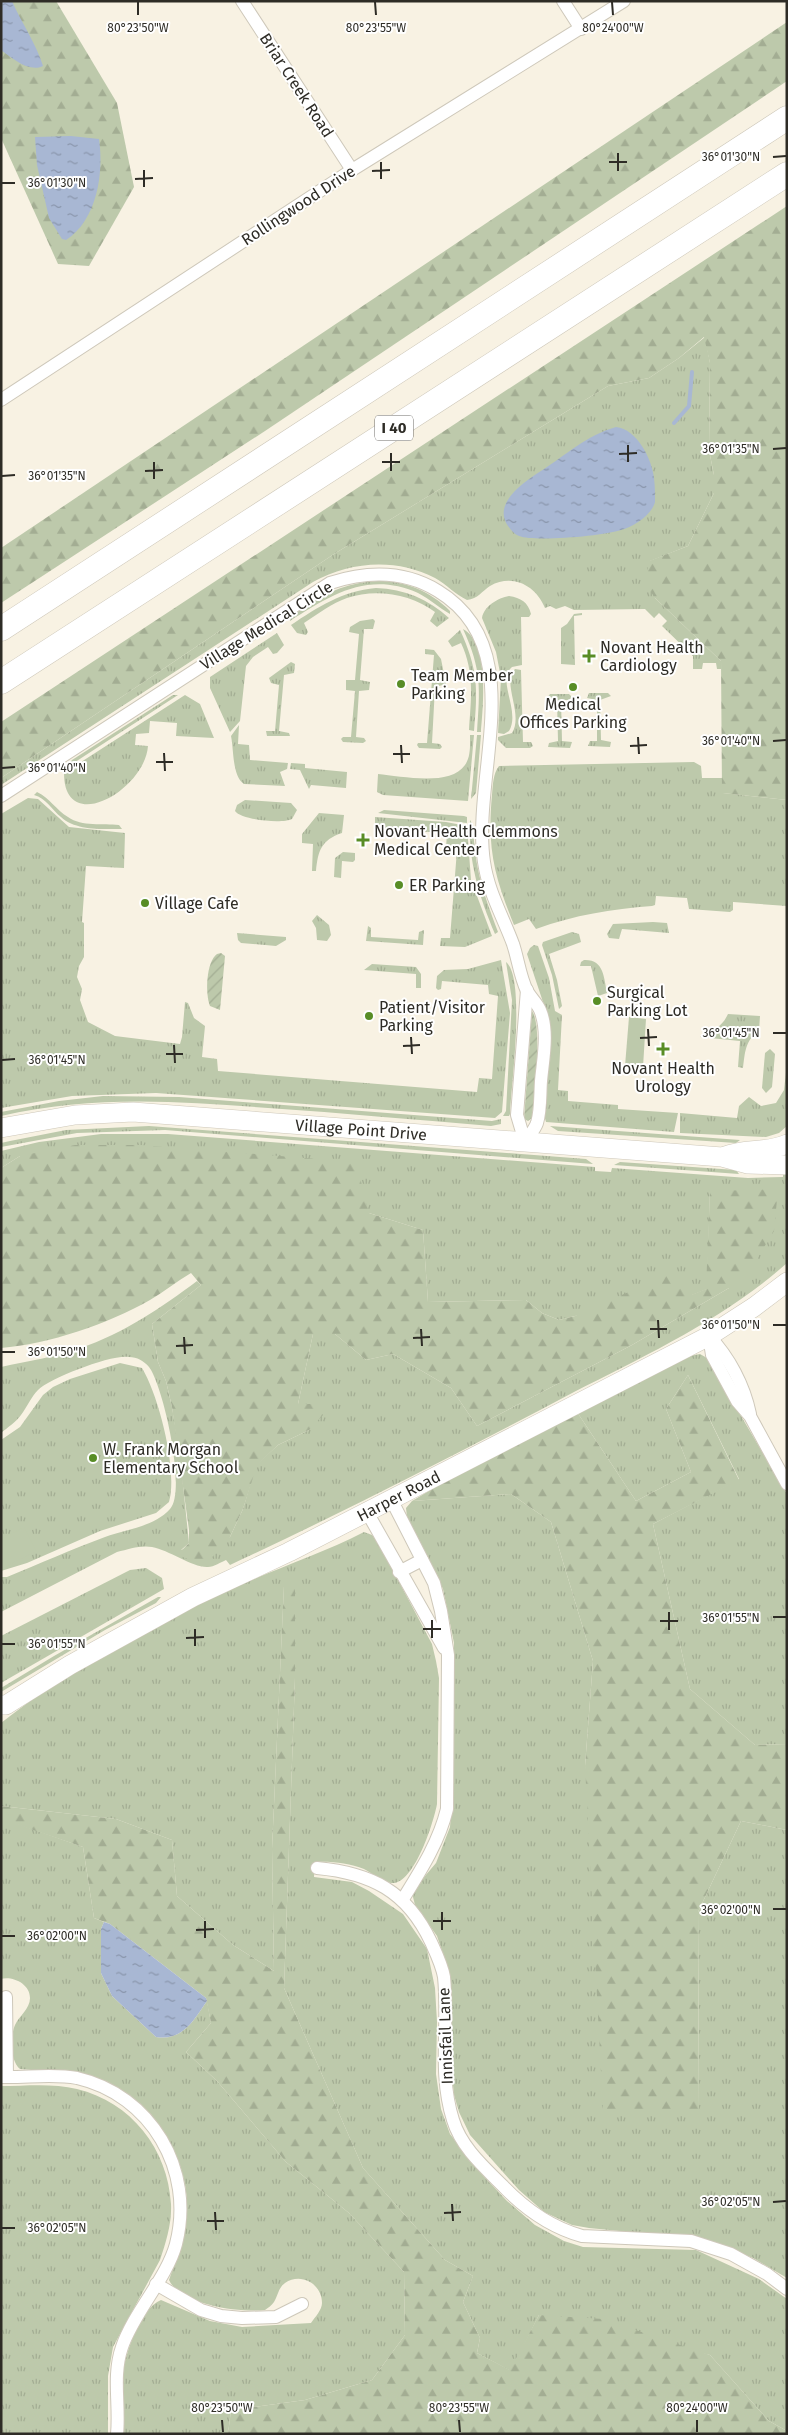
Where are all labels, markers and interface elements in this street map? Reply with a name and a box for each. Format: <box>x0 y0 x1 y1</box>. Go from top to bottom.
text: 80°23'50"W <box>107 21 169 35</box>
text: 80°23'55"W <box>346 21 406 35</box>
text: 80°24'00"W <box>582 21 644 35</box>
street label: Briar Creek Road <box>256 29 337 141</box>
text: 36°01'30"N <box>702 150 760 164</box>
street label: Rollingwood Drive <box>238 162 359 249</box>
text: 36°01'30"N <box>28 176 86 190</box>
road number: I 40 <box>375 416 413 440</box>
text: 36°01'35"N <box>702 442 760 456</box>
text: 36°01'35"N <box>28 469 86 483</box>
street label: Village Medical Circle <box>197 577 336 674</box>
place label: Novant Health Cardiology <box>600 638 704 675</box>
marker: Novant Health Cardiology <box>582 649 596 663</box>
place label: Team Member Parking <box>411 666 514 703</box>
marker: Team Member Parking <box>395 678 407 690</box>
marker: Medical Offices Parking <box>567 681 579 693</box>
place label: Medical Offices Parking <box>519 695 627 732</box>
text: 36°01'40"N <box>702 734 760 748</box>
text: 36°01'40"N <box>28 761 86 775</box>
place label: Novant Health Clemmons Medical Center <box>374 822 558 859</box>
marker: Novant Health Clemmons Medical Center <box>356 833 370 847</box>
place label: ER Parking <box>409 876 486 895</box>
marker: ER Parking <box>393 879 405 891</box>
place label: Village Cafe <box>155 894 239 913</box>
marker: Village Cafe <box>139 897 151 909</box>
place label: Surgical Parking Lot <box>607 983 688 1020</box>
marker: Surgical Parking Lot <box>591 995 603 1007</box>
place label: Patient/Visitor Parking <box>379 998 486 1035</box>
marker: Patient/Visitor Parking <box>363 1010 375 1022</box>
text: 36°01'45"N <box>702 1026 760 1040</box>
marker: Novant Health Urology <box>656 1042 670 1056</box>
text: 36°01'45"N <box>28 1053 86 1067</box>
place label: Novant Health Urology <box>611 1059 715 1096</box>
street label: Village Point Drive <box>295 1115 428 1144</box>
text: 36°01'50"N <box>702 1318 760 1332</box>
text: 36°01'50"N <box>28 1345 86 1359</box>
place label: W. Frank Morgan Elementary School <box>103 1440 239 1477</box>
marker: W. Frank Morgan Elementary School <box>87 1452 99 1464</box>
street label: Harper Road <box>354 1467 444 1526</box>
text: 36°01'55"N <box>702 1611 760 1625</box>
text: 36°01'55"N <box>28 1637 86 1651</box>
text: 36°02'00"N <box>701 1903 761 1917</box>
text: 36°02'00"N <box>27 1929 87 1943</box>
street label: Innisfail Lane <box>434 1987 457 2085</box>
text: 36°02'05"N <box>702 2195 760 2209</box>
text: 36°02'05"N <box>28 2221 86 2235</box>
text: 80°23'50"W <box>191 2401 253 2415</box>
text: 80°23'55"W <box>429 2401 489 2415</box>
text: 80°24'00"W <box>666 2401 728 2415</box>

